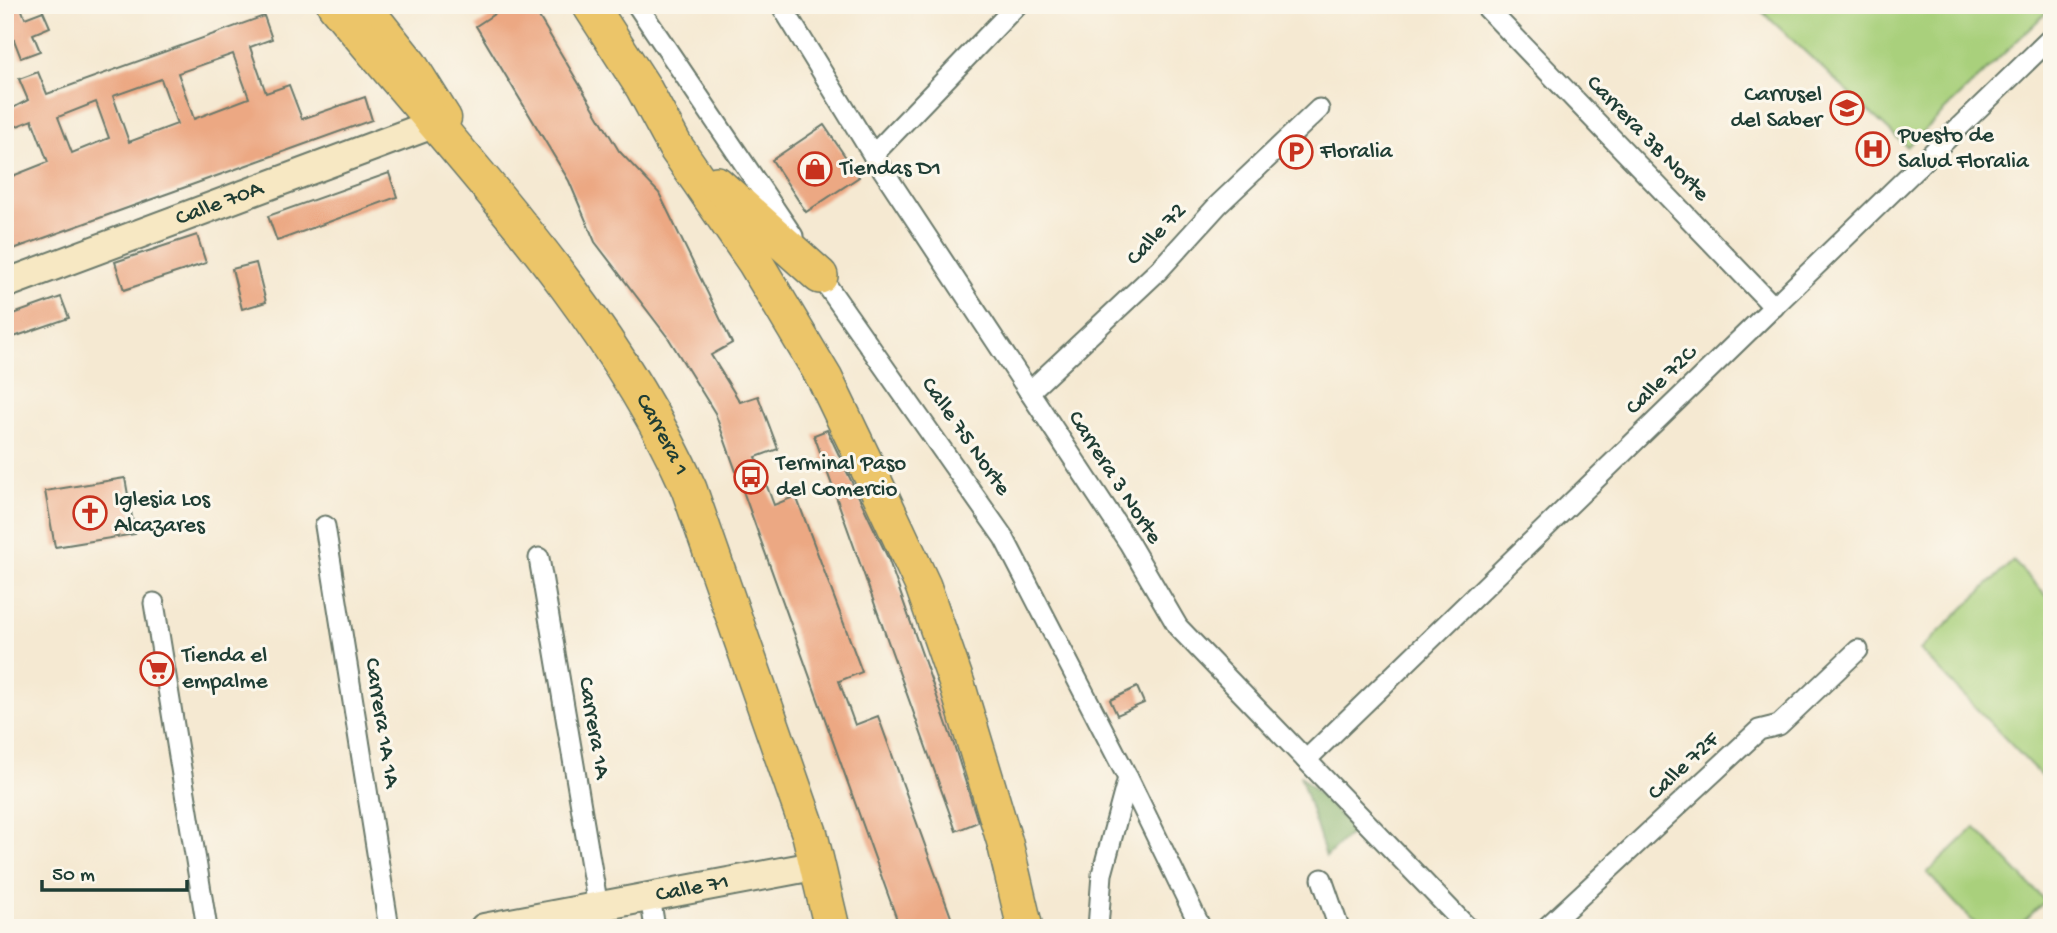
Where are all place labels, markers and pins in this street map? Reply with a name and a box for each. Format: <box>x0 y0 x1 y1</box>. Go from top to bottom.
place label: Carrusel del Saber <box>1731 82 1824 135</box>
school or university icon: Carrusel del Saber <box>1828 89 1866 127</box>
place label: Puesto de Salud Floralia <box>1897 123 2030 176</box>
hospital icon: Puesto de Salud Floralia <box>1854 130 1892 168</box>
parking icon: Floralia <box>1277 133 1315 171</box>
place label: Floralia <box>1319 139 1394 166</box>
shop icon: Tiendas D1 <box>796 150 834 188</box>
place label: Tiendas D1 <box>838 156 941 183</box>
place label: Terminal Paso del Comercio <box>774 451 906 504</box>
bus stop icon: Terminal Paso del Comercio <box>732 458 770 496</box>
place label: Iglesia Los Alcazares <box>114 487 211 540</box>
church icon: Iglesia Los Alcazares <box>71 494 109 532</box>
place label: Tienda el empalme <box>180 643 269 696</box>
supermarket icon: Tienda el empalme <box>138 650 176 688</box>

